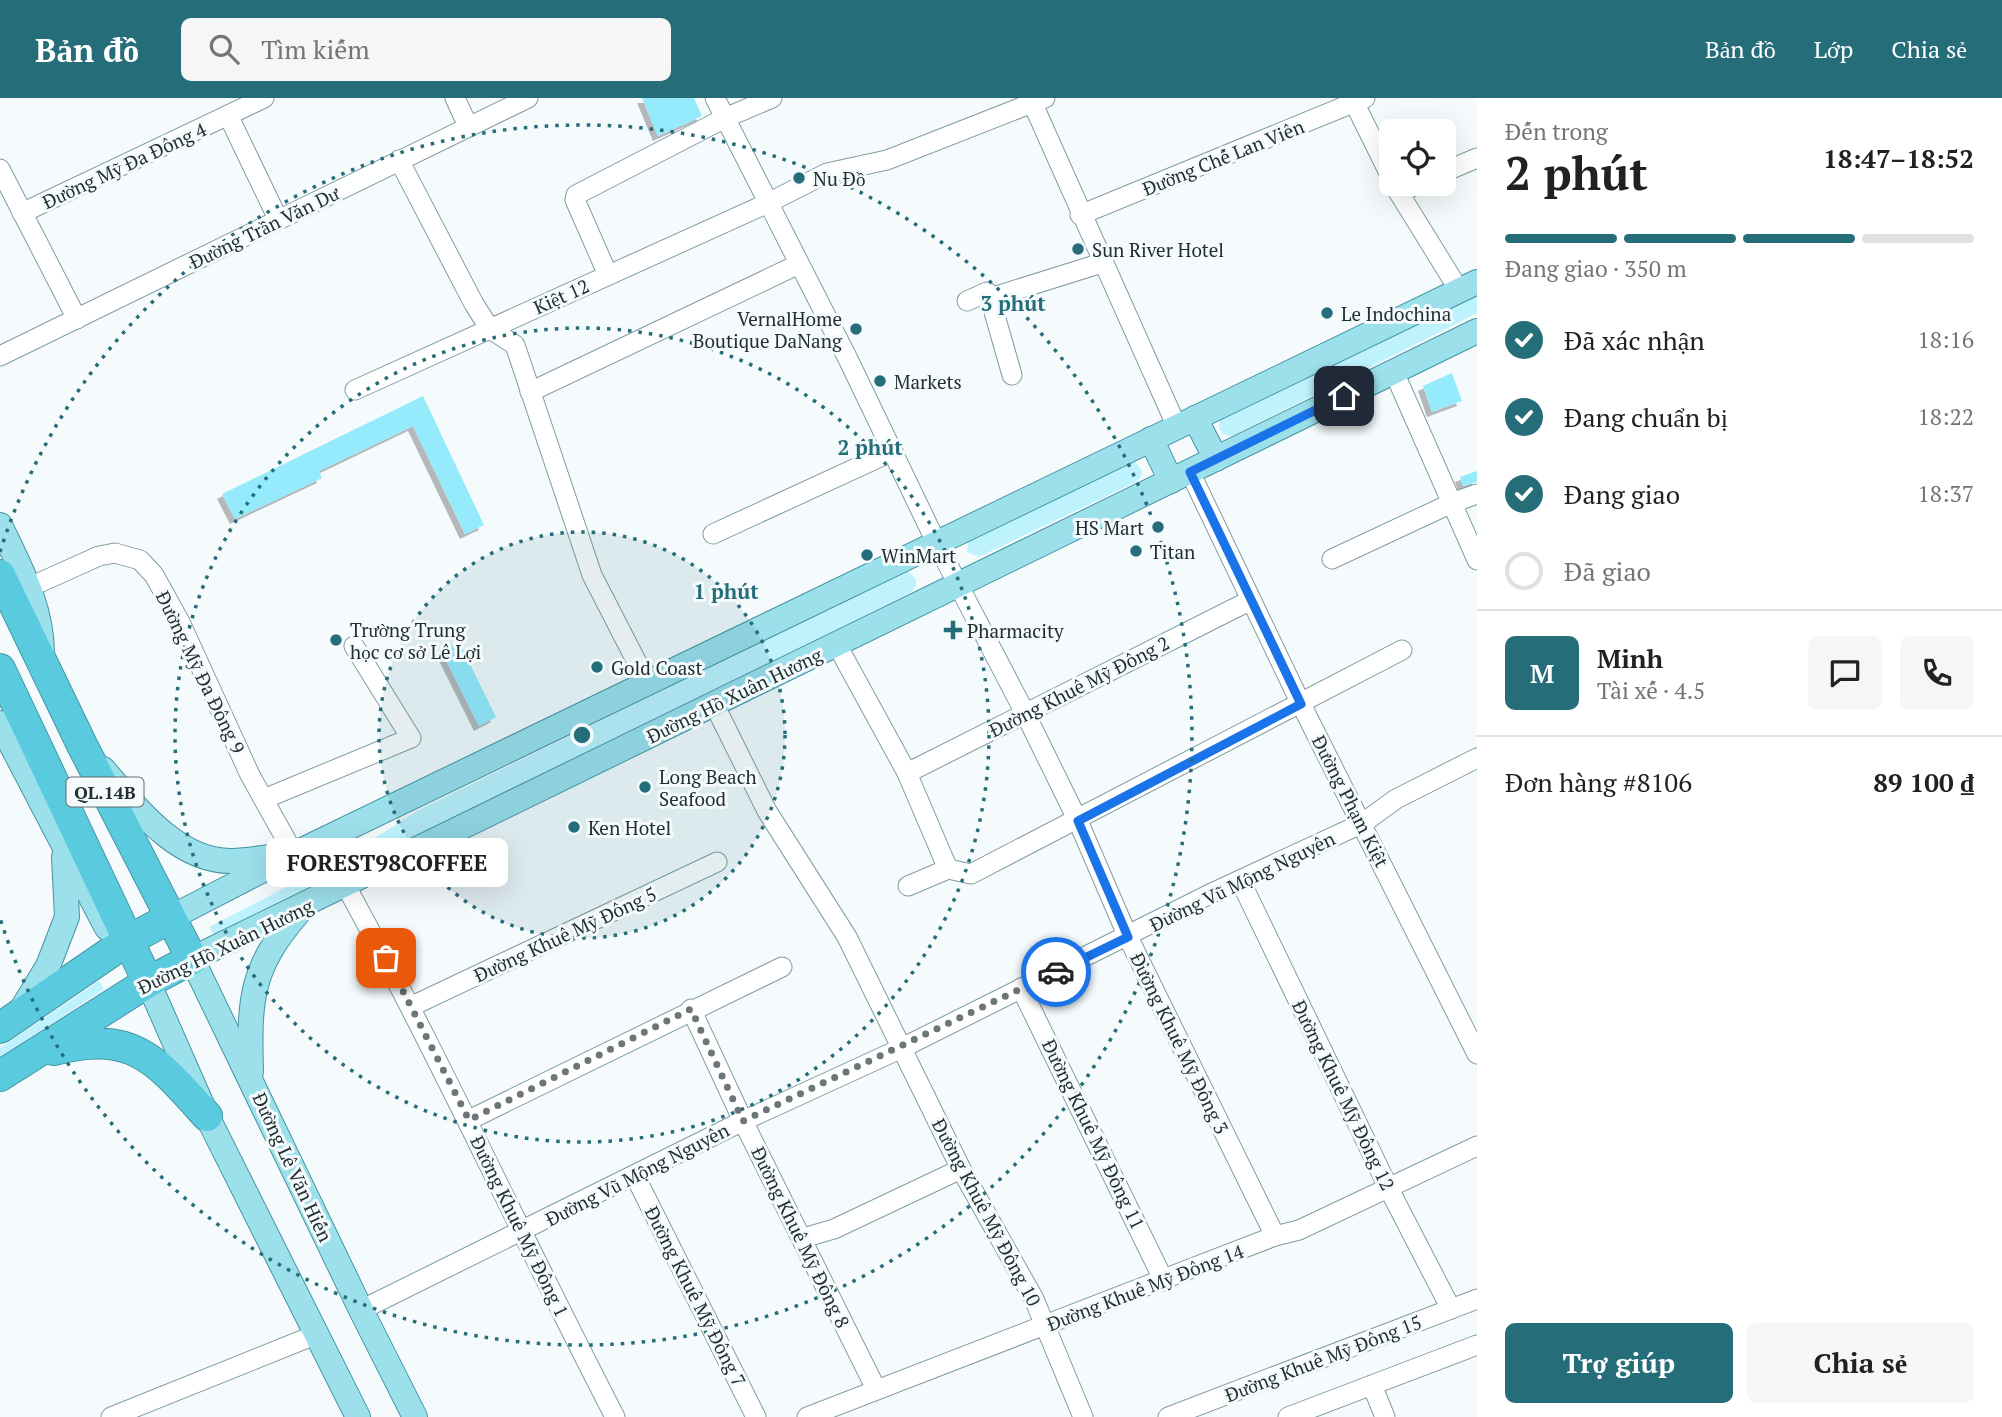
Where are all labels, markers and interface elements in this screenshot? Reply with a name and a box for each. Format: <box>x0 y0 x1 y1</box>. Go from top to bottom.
search box <box>181 18 671 81</box>
text: Bản đồ <box>35 28 139 71</box>
icon: search <box>205 30 243 68</box>
text: Tìm kiếm <box>261 32 370 66</box>
text: Bản đồ <box>1705 33 1776 65</box>
text: Lớp <box>1814 33 1853 65</box>
text: Chia sẻ <box>1891 33 1967 65</box>
street label: Đường Chế Lan Viên <box>1138 113 1308 201</box>
street label: Đường Mỹ Đa Đông 4 <box>38 116 211 214</box>
text: Đến trong <box>1505 116 1608 147</box>
map controls <box>1379 119 1456 196</box>
button: locate <box>1379 119 1456 196</box>
text: 18:47–18:52 <box>1823 141 1974 175</box>
text: 2 phút <box>1505 142 1648 203</box>
place label: Nu Đồ <box>813 166 865 191</box>
marker: Nu Đồ <box>791 170 807 186</box>
street label: Đường Trần Văn Dư <box>185 180 344 274</box>
place label: Sun River Hotel <box>1092 237 1224 262</box>
marker: Sun River Hotel <box>1070 241 1086 257</box>
text: Đang giao · 350 m <box>1505 253 1687 284</box>
street label: Kiệt 12 <box>529 273 593 319</box>
text: 3 phút <box>980 289 1046 317</box>
place label: Le Indochina <box>1341 301 1452 326</box>
marker: Le Indochina <box>1319 305 1335 321</box>
place label: VernalHome Boutique DaNang <box>693 306 843 353</box>
marker: VernalHome Boutique DaNang <box>848 321 864 337</box>
icon: check <box>1505 321 1543 359</box>
text: Đã xác nhận <box>1564 323 1705 357</box>
text: 18:16 <box>1917 324 1974 355</box>
pin <box>1314 366 1374 426</box>
place label: Markets <box>894 369 962 394</box>
marker: Markets <box>872 373 888 389</box>
icon: home <box>1325 377 1363 415</box>
icon: check <box>1505 398 1543 436</box>
text: Đang chuẩn bị <box>1564 400 1728 434</box>
text: 18:22 <box>1917 401 1974 432</box>
text: 2 phút <box>837 433 903 461</box>
icon: check <box>1505 475 1543 513</box>
text: Đang giao <box>1564 477 1680 511</box>
text: 18:37 <box>1917 478 1974 509</box>
place label: HS Mart <box>1075 515 1144 540</box>
marker: HS Mart <box>1150 519 1166 535</box>
place label: Titan <box>1150 539 1195 564</box>
place label: WinMart <box>881 543 956 568</box>
marker: Titan <box>1128 543 1144 559</box>
marker: WinMart <box>859 547 875 563</box>
text: Đã giao <box>1564 554 1651 588</box>
text: 1 phút <box>693 577 759 605</box>
street label: Đường Mỹ Đa Đông 9 <box>151 587 251 757</box>
place label: Trường Trung học cơ sở Lê Lợi <box>350 617 481 664</box>
place label: Pharmacity <box>967 618 1064 643</box>
marker: Pharmacity <box>945 622 961 638</box>
street label: Đường Khuê Mỹ Đông 2 <box>985 630 1173 742</box>
marker: Trường Trung học cơ sở Lê Lợi <box>328 632 344 648</box>
button: chat <box>1808 636 1882 710</box>
button: phone <box>1900 636 1974 710</box>
street label: Đường Hồ Xuân Hương <box>642 641 827 748</box>
text: Minh <box>1597 641 1663 675</box>
place label: Gold Coast <box>611 655 703 680</box>
text: M <box>1530 656 1554 690</box>
marker: Gold Coast <box>589 659 605 675</box>
text: Tài xế · 4.5 <box>1597 675 1705 706</box>
centre of rings <box>570 723 594 747</box>
street label: Đường Phạm Kiệt <box>1307 731 1395 871</box>
place label: Long Beach Seafood <box>659 764 757 811</box>
text: Đơn hàng #8106 <box>1505 765 1692 799</box>
text: 89 100 ₫ <box>1873 765 1974 799</box>
road number: QL.14B <box>66 778 144 806</box>
marker: Long Beach Seafood <box>637 779 653 795</box>
place label: Ken Hotel <box>588 815 671 840</box>
marker: Ken Hotel <box>566 819 582 835</box>
street label: Đường Vũ Mộng Nguyên <box>1145 825 1339 937</box>
callout: FOREST98COFFEE <box>265 839 507 888</box>
text: FOREST98COFFEE <box>287 847 487 878</box>
street label: Đường Khuê Mỹ Đông 5 <box>470 881 660 987</box>
street label: Đường Hồ Xuân Hương <box>133 892 318 999</box>
pin <box>356 928 416 988</box>
courier <box>1021 937 1091 1007</box>
icon: bag <box>367 939 405 977</box>
street label: Đường Khuê Mỹ Đông 3 <box>1125 948 1235 1138</box>
icon: car <box>1037 953 1075 991</box>
street label: Đường Khuê Mỹ Đông 12 <box>1287 996 1401 1194</box>
street label: Đường Khuê Mỹ Đông 11 <box>1037 1035 1151 1233</box>
street label: Đường Lê Văn Hiến <box>247 1088 339 1246</box>
street label: Đường Khuê Mỹ Đông 10 <box>927 1114 1047 1310</box>
street label: Đường Vũ Mộng Nguyên <box>541 1117 733 1231</box>
street label: Đường Khuê Mỹ Đông 1 <box>465 1131 575 1321</box>
street label: Đường Khuê Mỹ Đông 8 <box>746 1142 856 1332</box>
street label: Đường Khuê Mỹ Đông 7 <box>640 1202 752 1390</box>
street label: Đường Khuê Mỹ Đông 14 <box>1043 1238 1248 1336</box>
street label: Đường Khuê Mỹ Đông 15 <box>1221 1309 1425 1407</box>
button: Trợ giúp <box>1505 1323 1733 1403</box>
button: Chia sẻ <box>1747 1323 1974 1403</box>

